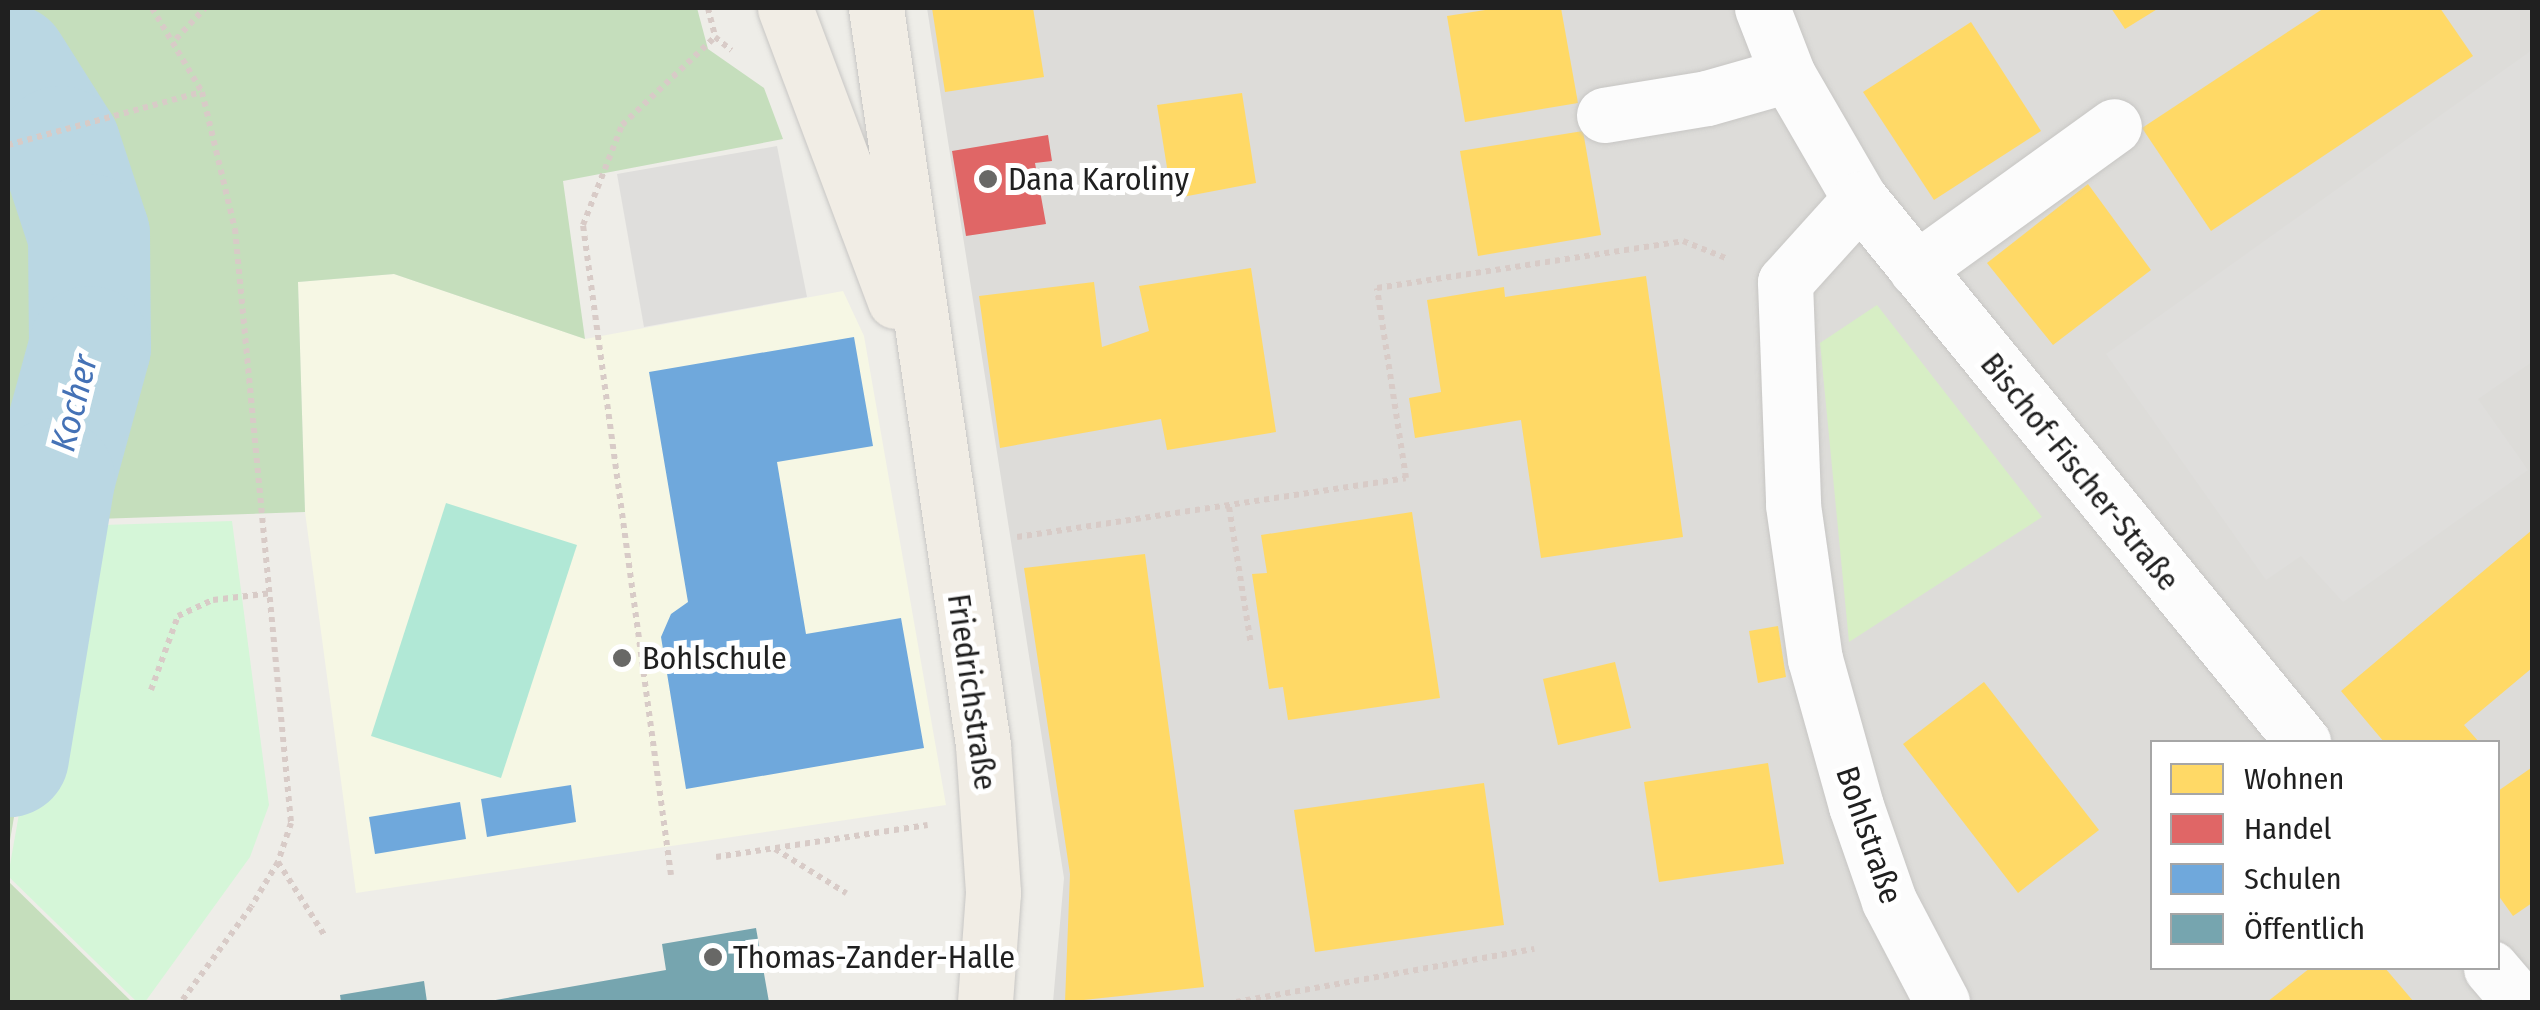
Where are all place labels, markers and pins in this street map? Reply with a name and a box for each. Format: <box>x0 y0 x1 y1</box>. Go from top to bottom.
place label: Dana Karoliny <box>1008 160 1189 198</box>
marker: Dana Karoliny <box>977 168 999 190</box>
place label: Bohlschule <box>642 639 787 677</box>
marker: Bohlschule <box>611 647 633 669</box>
place label: Thomas-Zander-Halle <box>733 938 1015 976</box>
marker: Thomas-Zander-Halle <box>702 946 724 968</box>

